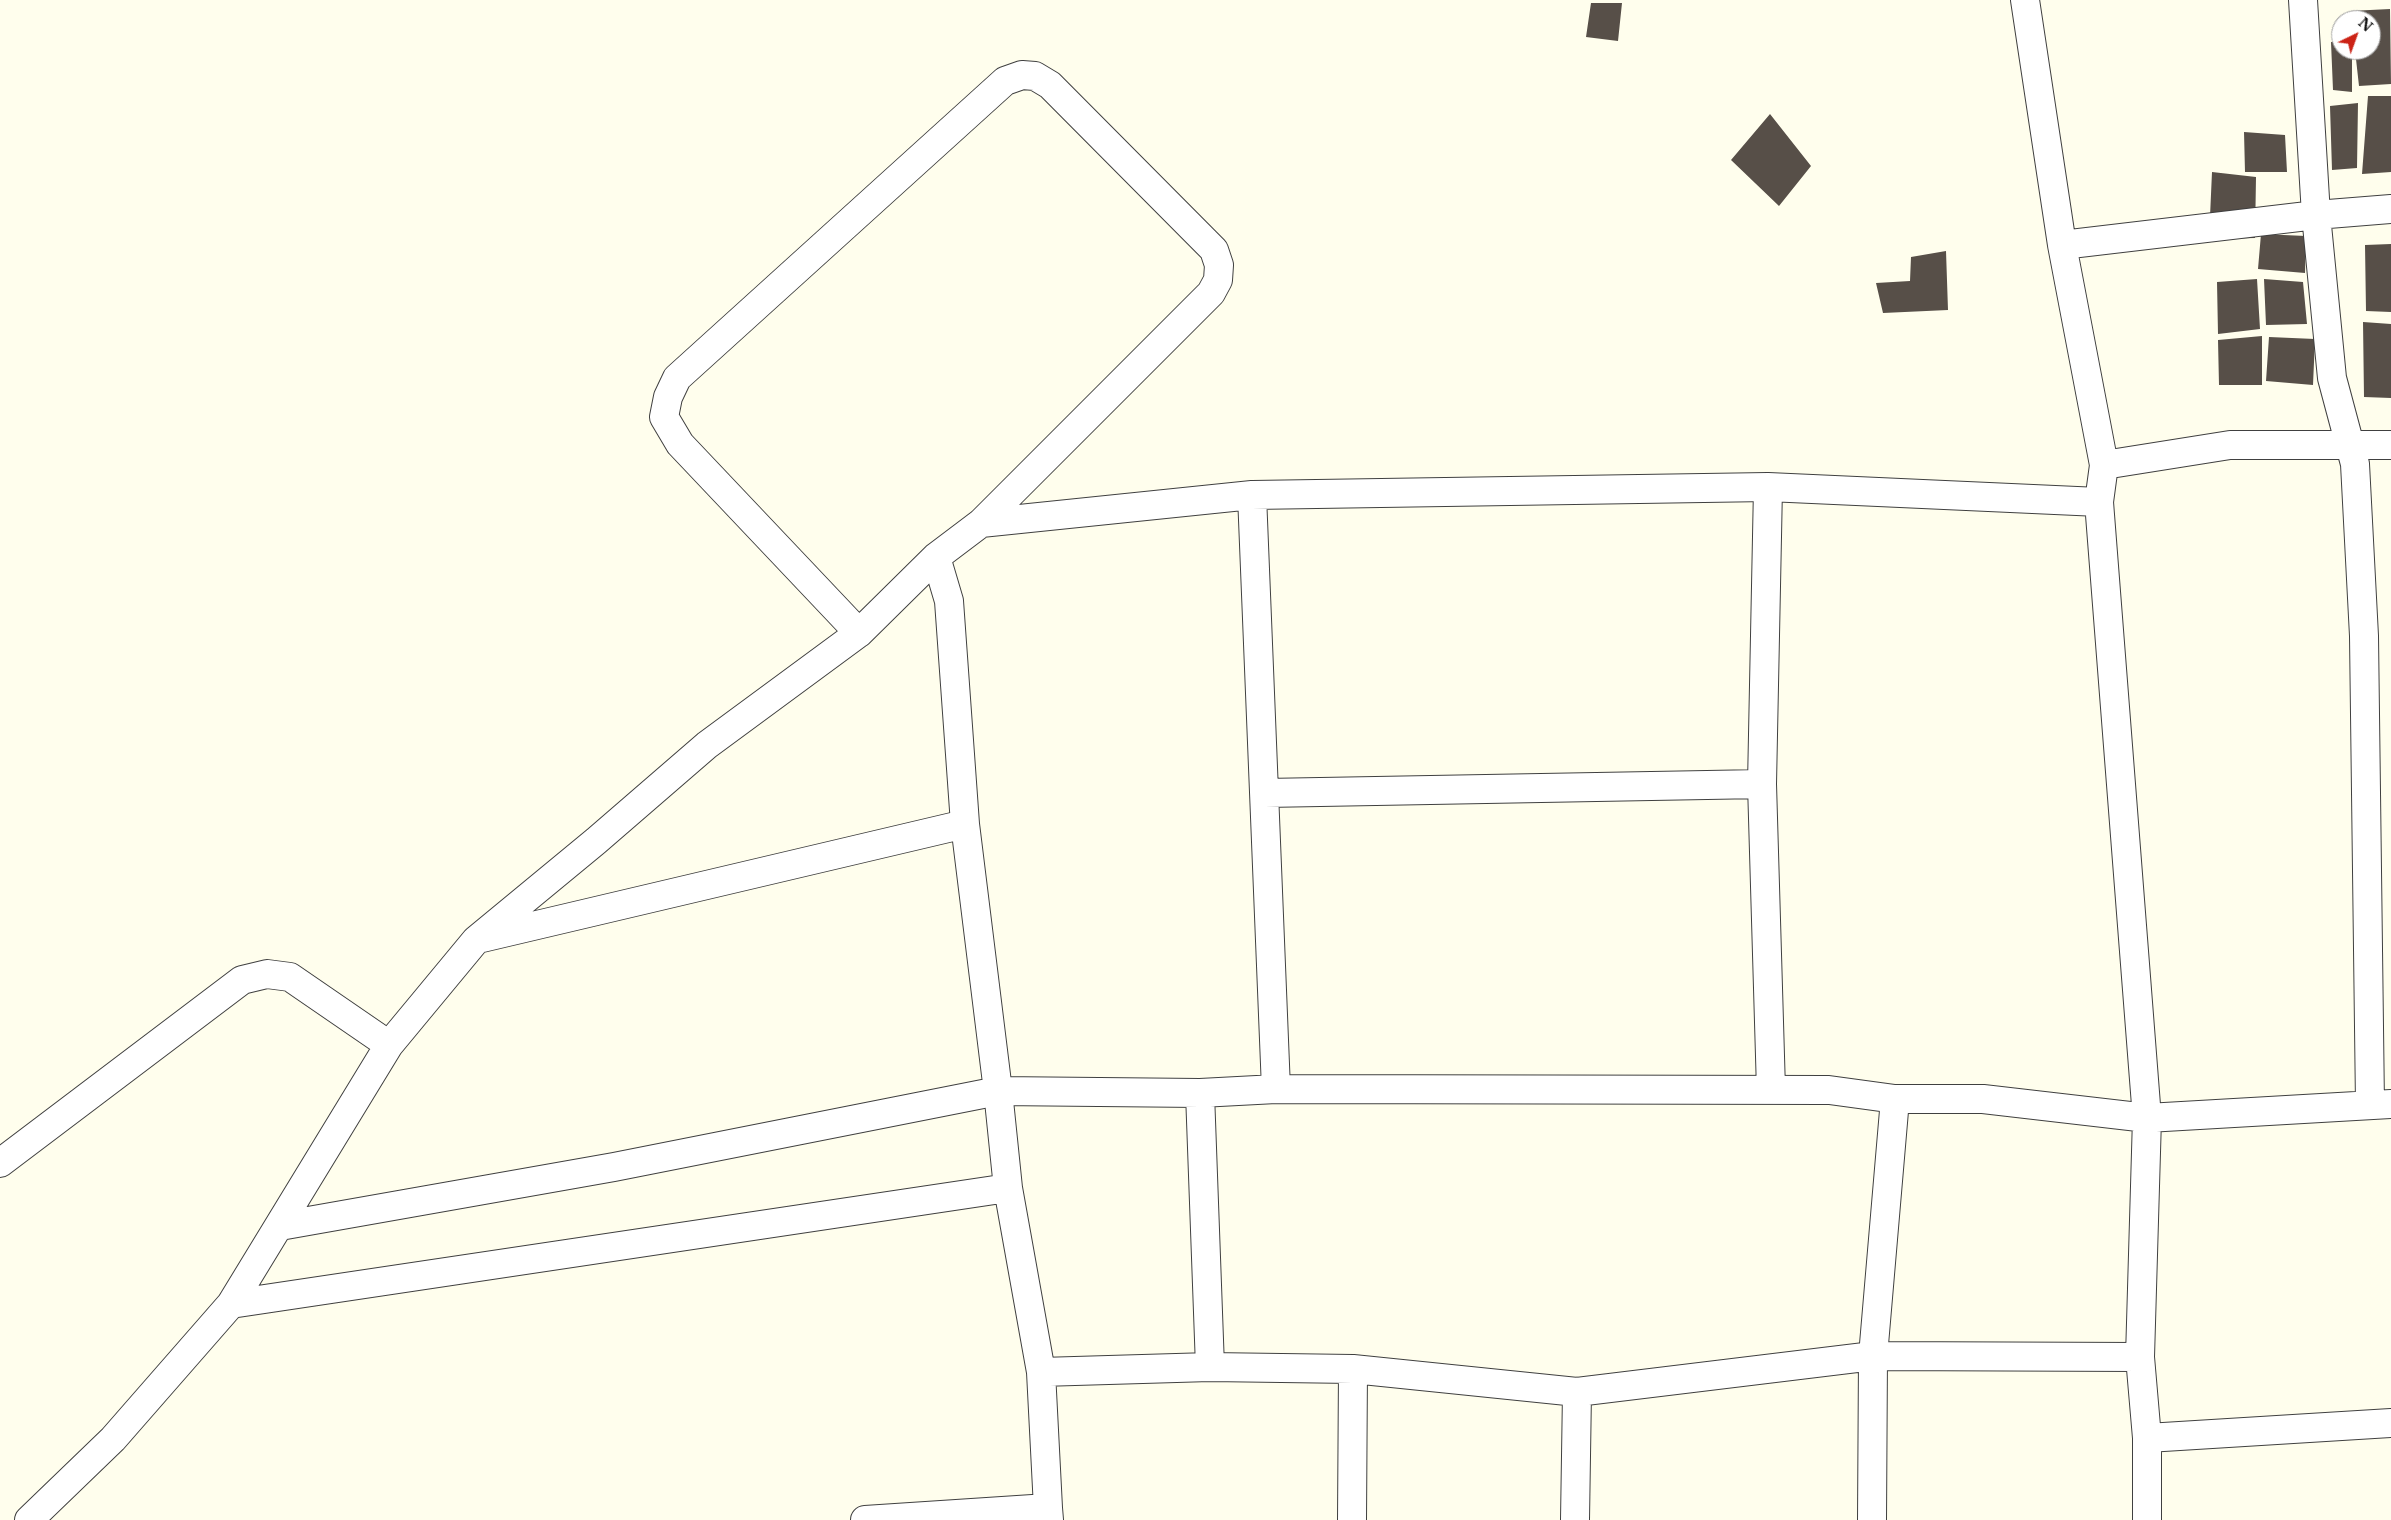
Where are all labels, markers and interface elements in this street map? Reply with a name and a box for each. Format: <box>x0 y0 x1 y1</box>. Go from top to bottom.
north arrow <box>2331 10 2381 60</box>
text: N <box>2354 13 2376 36</box>

